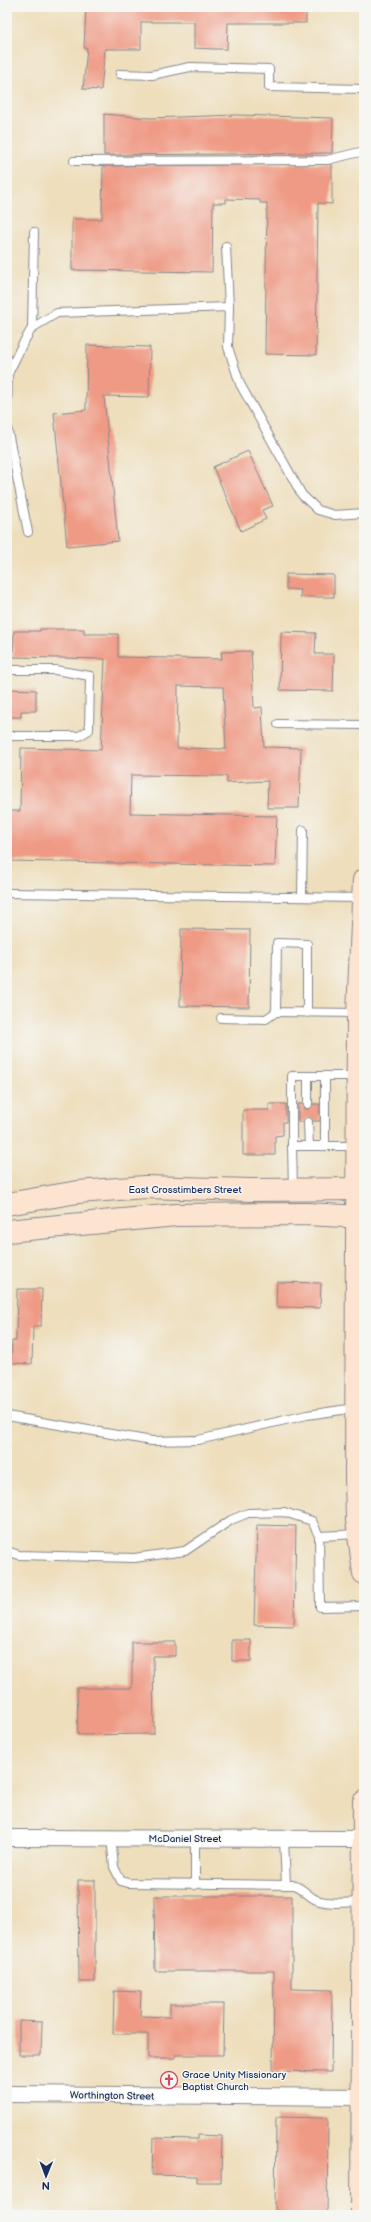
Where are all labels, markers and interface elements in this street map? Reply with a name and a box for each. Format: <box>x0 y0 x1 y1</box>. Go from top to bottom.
street label: East Crosstimbers Street <box>129 1184 241 1196</box>
street label: McDaniel Street <box>149 1833 221 1845</box>
place label: Grace Unity Missionary Baptist Church <box>182 2069 287 2093</box>
church icon: Grace Unity Missionary Baptist Church <box>159 2070 179 2090</box>
street label: Worthington Street <box>70 2089 154 2103</box>
north arrow <box>26 2156 66 2196</box>
text: N <box>42 2179 50 2192</box>

